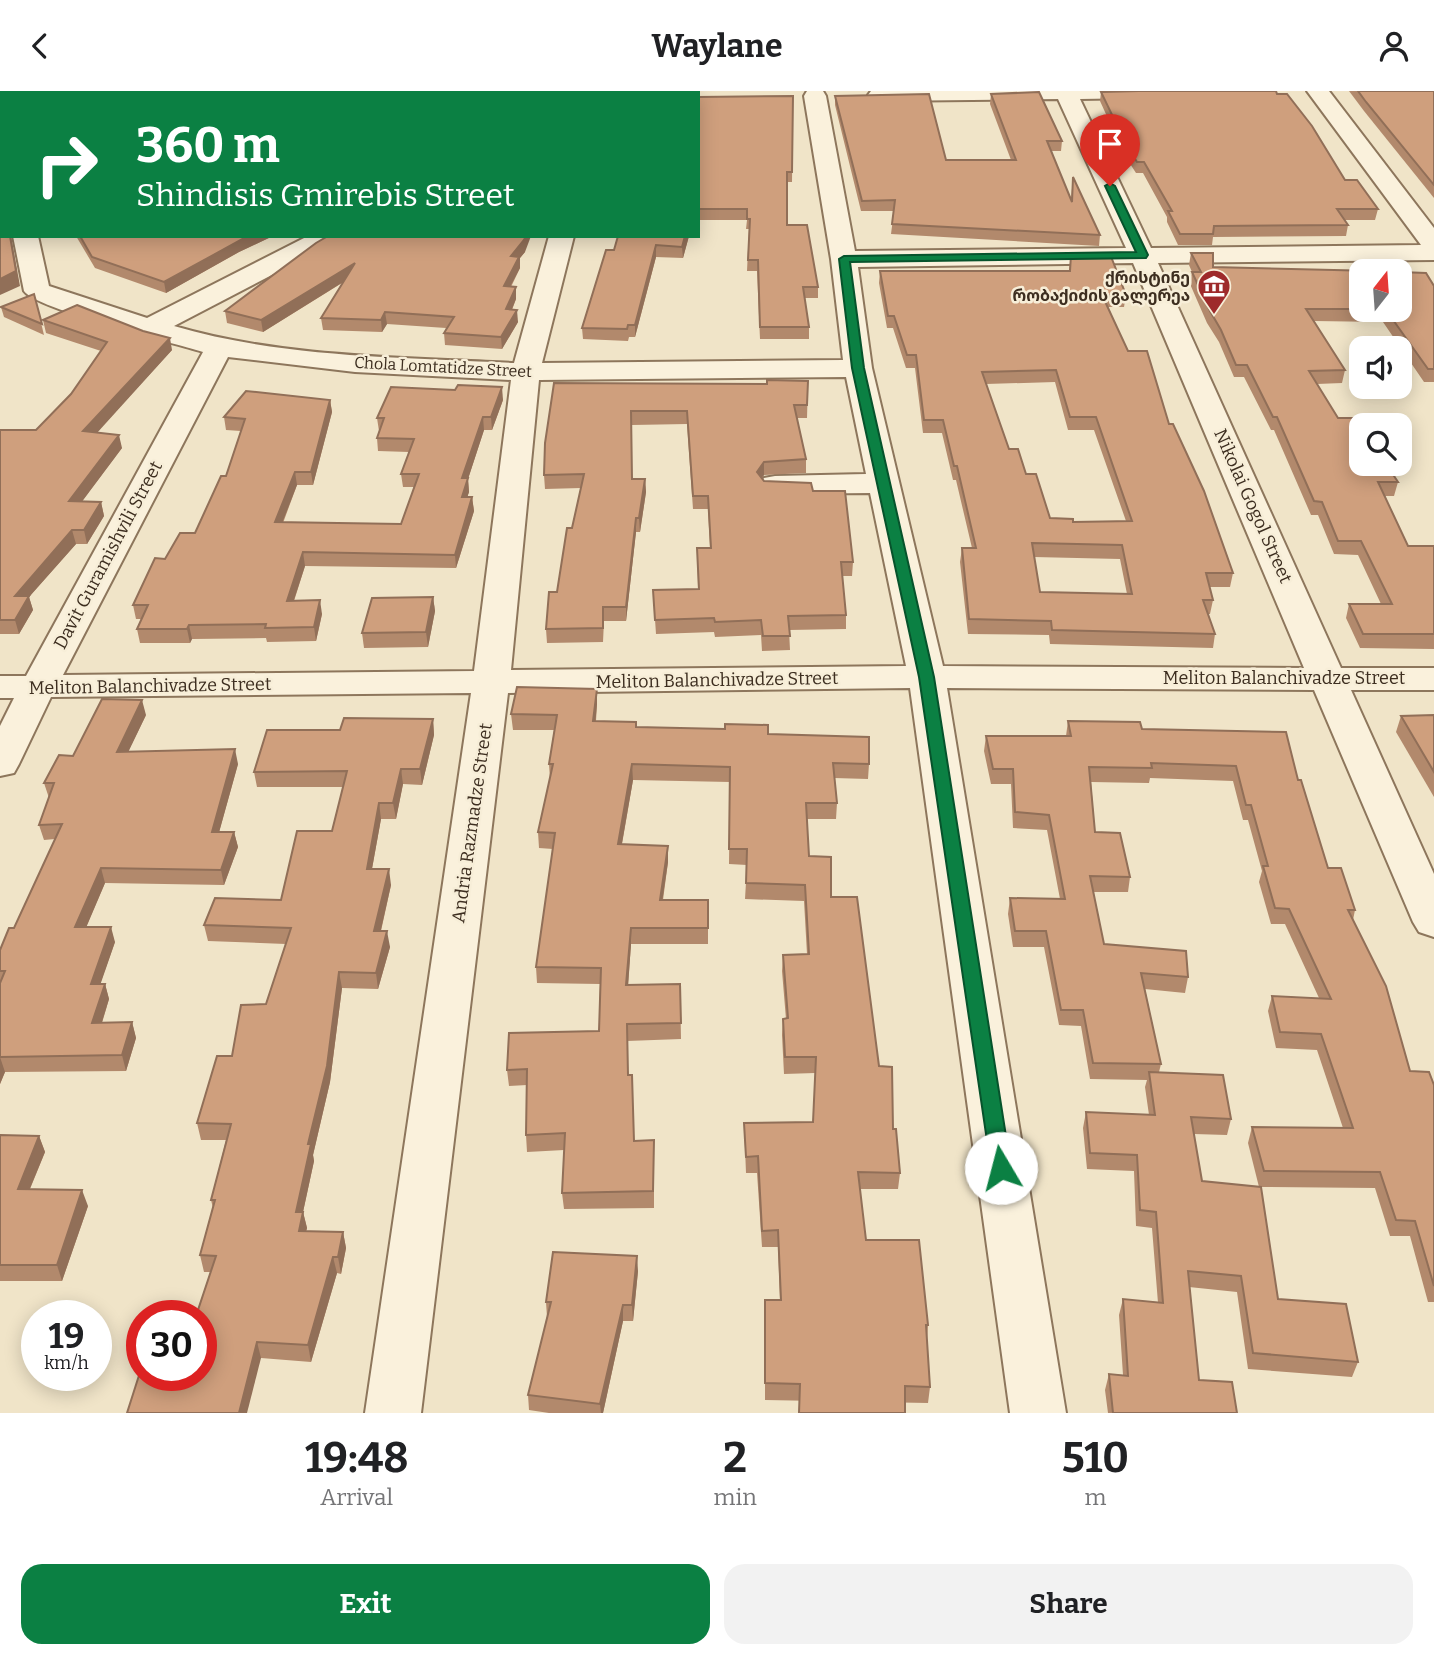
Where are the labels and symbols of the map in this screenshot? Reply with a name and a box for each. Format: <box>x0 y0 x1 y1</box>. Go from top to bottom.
pin <box>1080 114 1140 186</box>
north arrow <box>1349 259 1412 322</box>
museum icon: ქრისტინე რობაქიძის გალერეა <box>1195 267 1233 316</box>
place label: ქრისტინე რობაქიძის გალერეა <box>1012 268 1190 306</box>
street label: Chola Lomtatidze Street <box>354 353 532 381</box>
street label: Nikolai Gogol Street <box>1209 425 1297 587</box>
street label: Davit Guramishvili Street <box>49 457 167 653</box>
street label: Meliton Balanchivadze Street <box>595 667 839 693</box>
street label: Meliton Balanchivadze Street <box>1163 667 1406 689</box>
street label: Meliton Balanchivadze Street <box>28 673 272 699</box>
street label: Andria Razmadze Street <box>447 721 497 924</box>
position arrow <box>964 1131 1038 1205</box>
speed limit sign: 30 <box>126 1300 217 1391</box>

